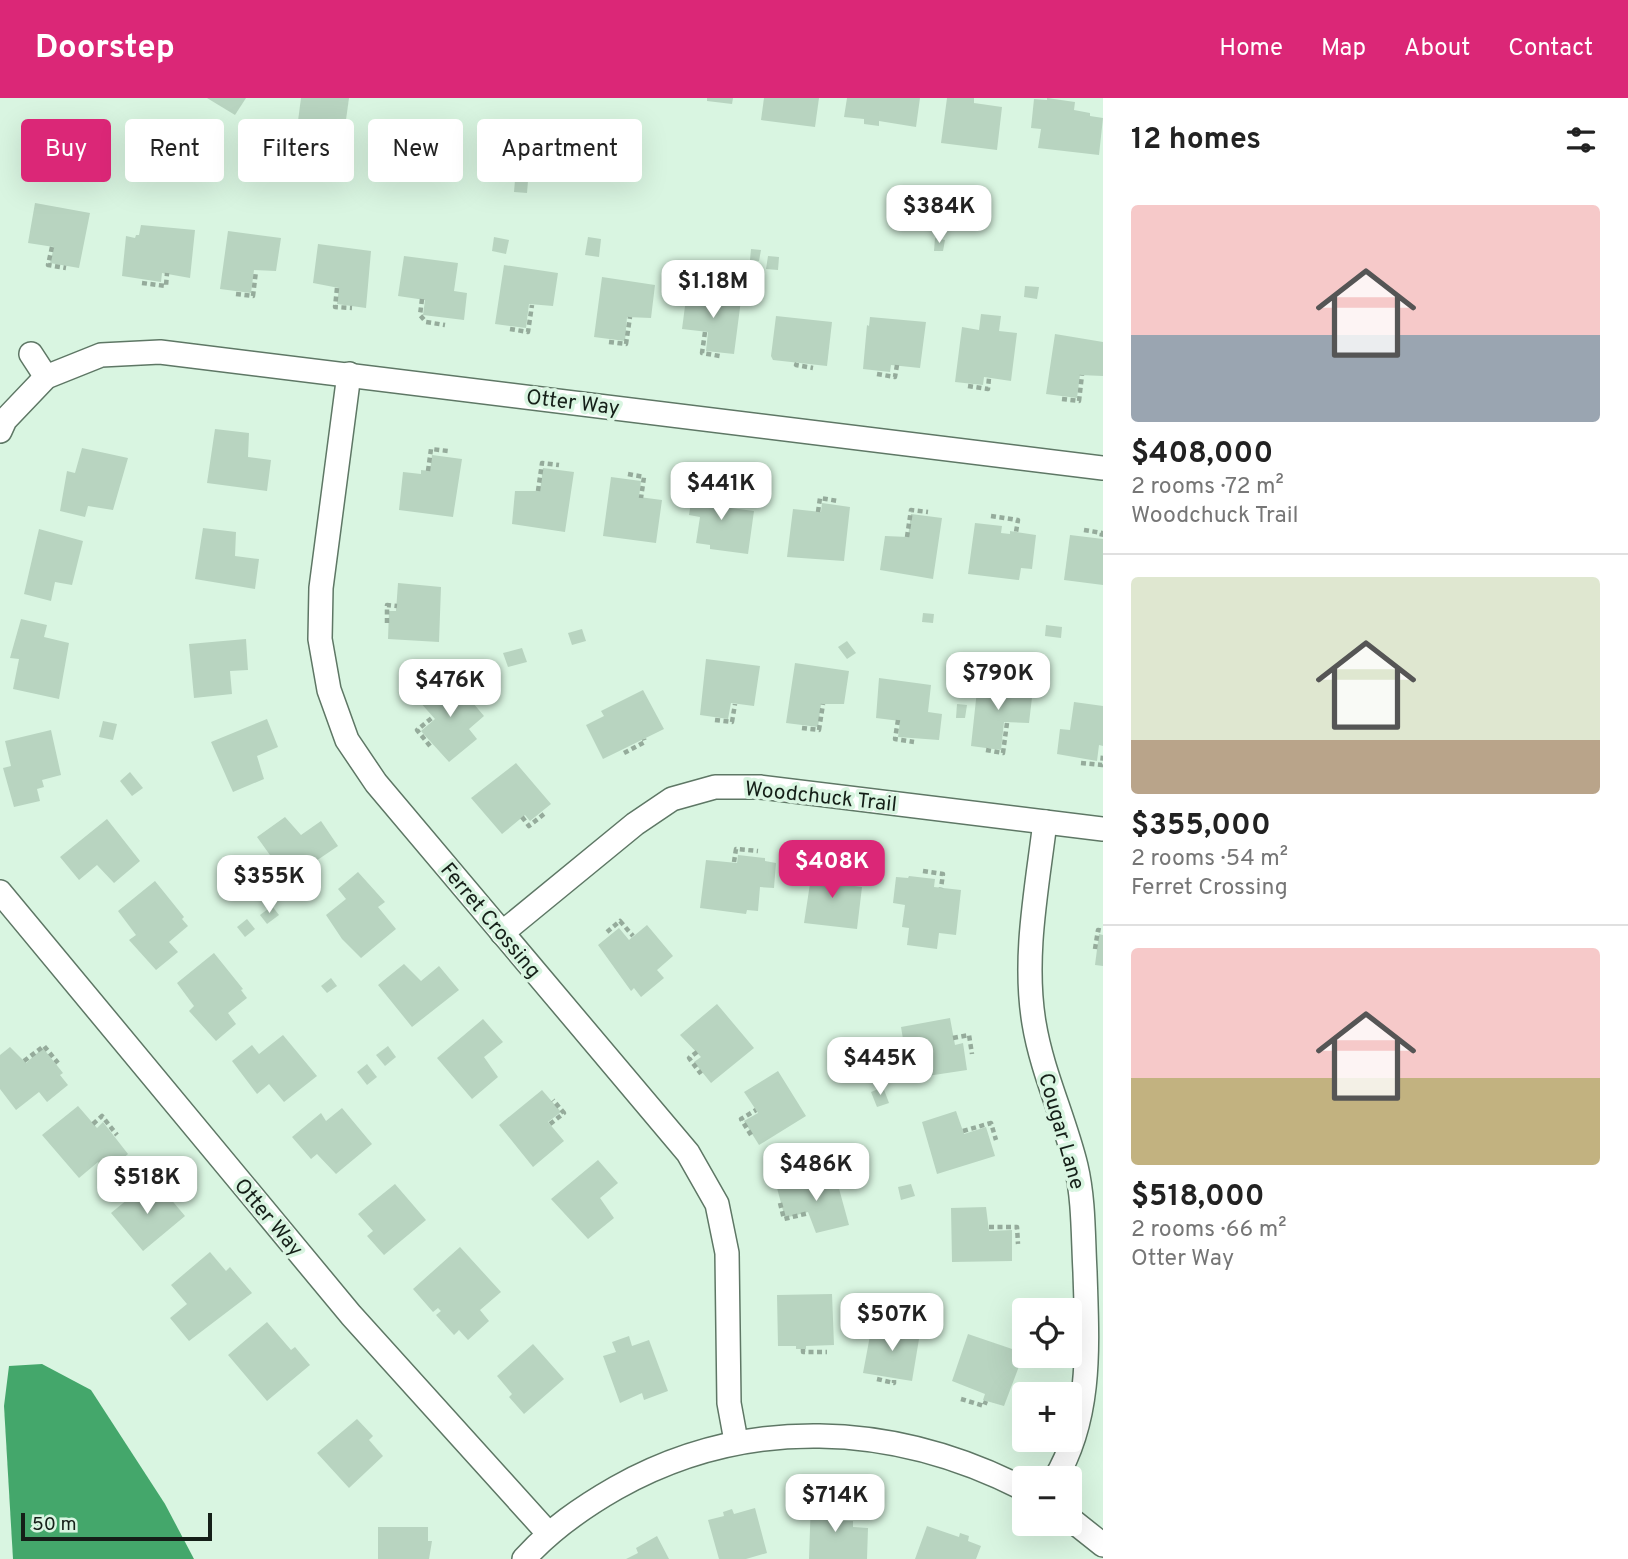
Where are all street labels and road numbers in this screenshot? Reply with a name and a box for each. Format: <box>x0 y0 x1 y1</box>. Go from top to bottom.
street label: Otter Way <box>524 384 621 423</box>
street label: Woodchuck Trail <box>743 776 898 819</box>
street label: Ferret Crossing <box>434 858 546 984</box>
street label: Cougar Lane <box>1031 1070 1090 1193</box>
street label: Otter Way <box>227 1173 308 1263</box>

